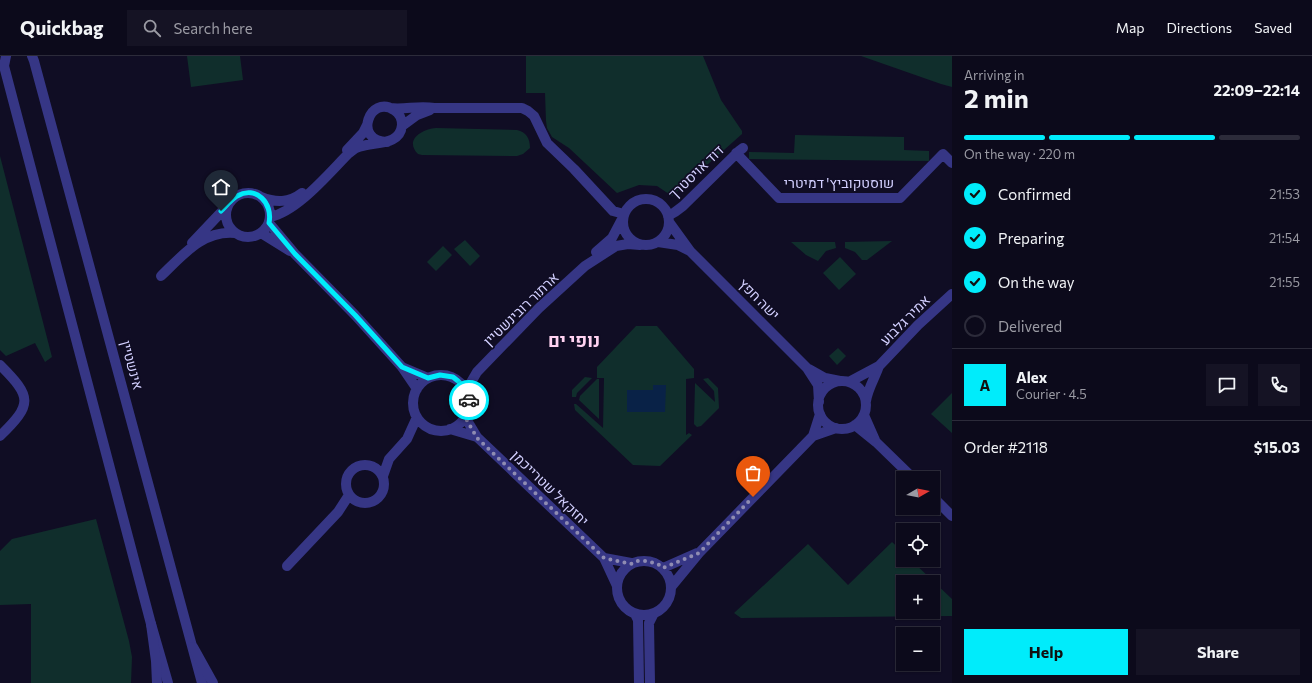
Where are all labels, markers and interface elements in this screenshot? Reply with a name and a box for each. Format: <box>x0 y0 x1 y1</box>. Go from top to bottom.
search box <box>127 10 407 46</box>
text: Quickbag <box>20 16 103 39</box>
icon: search <box>141 17 163 39</box>
text: Search here <box>173 19 253 37</box>
text: Map <box>1116 19 1145 36</box>
text: Directions <box>1167 19 1232 36</box>
text: Saved <box>1254 19 1292 36</box>
text: Arriving in <box>964 67 1024 83</box>
text: 22:09–22:14 <box>1214 81 1300 99</box>
text: 2 min <box>964 82 1029 113</box>
street label: דוד אויסטרך <box>665 141 727 202</box>
text: On the way · 220 m <box>964 146 1075 162</box>
pin <box>204 170 238 211</box>
street label: שוסטקוביץ' דמיטרי <box>784 174 894 191</box>
icon: home <box>210 176 232 198</box>
icon: check <box>964 183 986 205</box>
text: Confirmed <box>998 185 1071 203</box>
text: 21:53 <box>1269 186 1300 202</box>
icon: check <box>964 227 986 249</box>
text: Preparing <box>998 229 1064 247</box>
text: 21:54 <box>1269 230 1300 246</box>
street label: ארתור רובינשטיין <box>479 268 562 349</box>
icon: check <box>964 271 986 293</box>
text: On the way <box>998 273 1075 291</box>
text: 21:55 <box>1269 274 1300 290</box>
street label: ישה חפץ <box>735 275 783 323</box>
street label: אמיר גלבוע <box>876 291 933 348</box>
text: Delivered <box>998 317 1062 335</box>
district label: נופי ים <box>548 329 600 351</box>
street label: אינשטיין <box>118 338 147 391</box>
button: chat <box>1206 364 1248 406</box>
button: phone <box>1258 364 1300 406</box>
text: Alex <box>1016 368 1047 386</box>
text: A <box>980 376 990 394</box>
courier <box>449 380 489 420</box>
text: Courier · 4.5 <box>1016 386 1087 402</box>
icon: car <box>458 389 480 411</box>
text: Order #2118 <box>964 438 1048 456</box>
text: $15.03 <box>1254 438 1300 456</box>
street label: יחזקאל שטרייכמן <box>508 447 592 529</box>
pin <box>736 456 770 497</box>
icon: bag <box>742 462 764 484</box>
north arrow <box>896 471 940 515</box>
map controls <box>896 471 940 671</box>
button: locate <box>896 523 940 567</box>
button: + <box>896 575 940 619</box>
button: − <box>896 627 940 671</box>
button: Help <box>964 629 1128 675</box>
button: Share <box>1136 629 1300 675</box>

